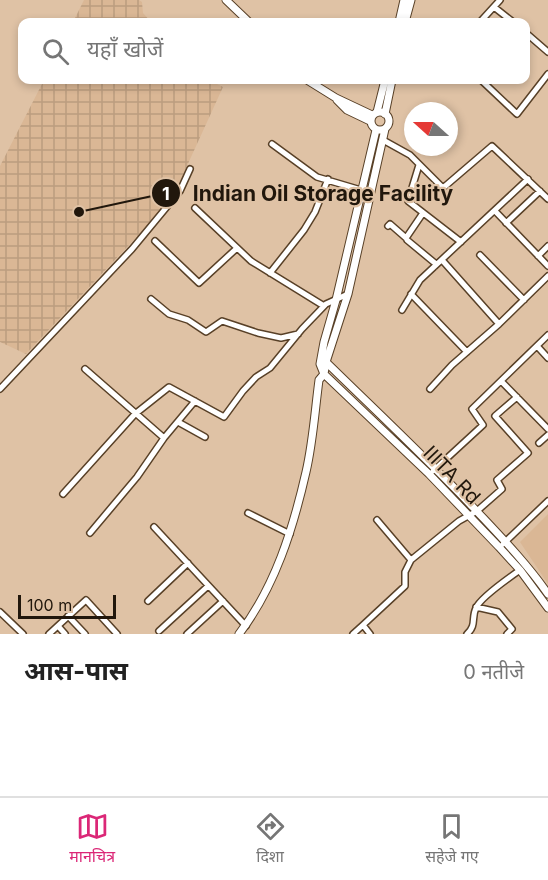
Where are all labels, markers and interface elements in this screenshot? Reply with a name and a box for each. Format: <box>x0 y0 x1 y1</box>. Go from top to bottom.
search box <box>18 18 530 84</box>
icon: search <box>39 35 72 68</box>
text: यहाँ खोजें <box>87 36 163 62</box>
north arrow <box>404 102 458 156</box>
callout: Indian Oil Storage Facility <box>151 174 465 213</box>
text: Indian Oil Storage Facility <box>193 181 454 206</box>
text: 1 <box>162 183 170 204</box>
street label: IIITA Rd <box>419 441 485 509</box>
scale bar <box>18 592 116 620</box>
text: 100 m <box>27 595 72 615</box>
text: आस-पास <box>24 655 128 686</box>
text: 0 नतीजे <box>463 660 524 684</box>
tab: मानचित्र <box>69 810 115 869</box>
tab: दिशा <box>254 810 287 869</box>
tab: सहेजे गए <box>425 810 479 869</box>

